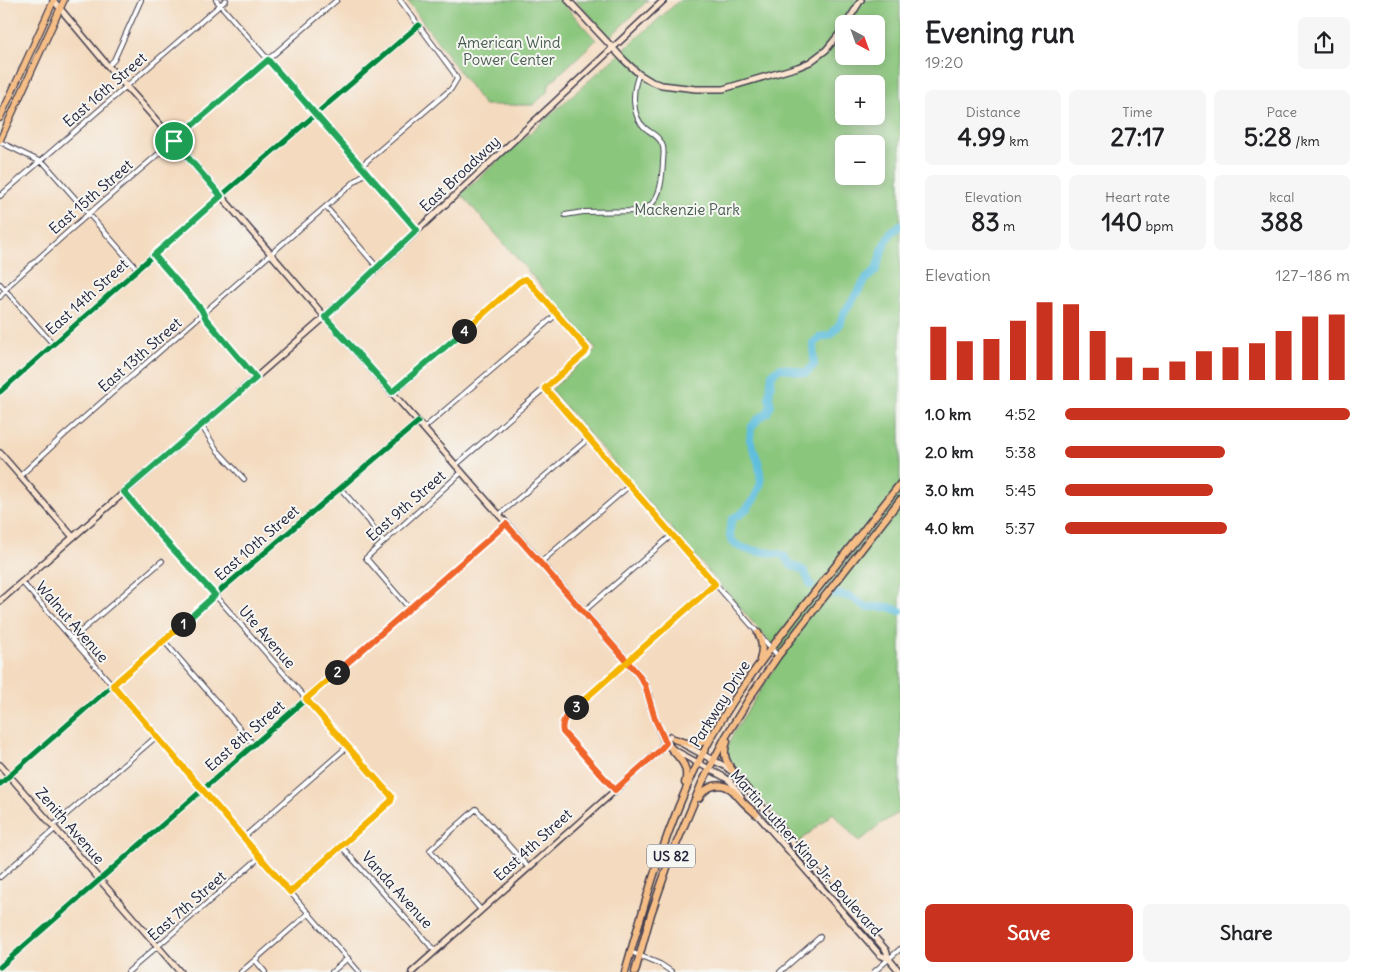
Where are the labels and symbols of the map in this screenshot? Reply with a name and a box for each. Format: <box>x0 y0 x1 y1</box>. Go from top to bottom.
north arrow <box>835 15 885 65</box>
park label: American Wind Power Center <box>457 33 561 69</box>
street label: East 16th Street <box>59 48 150 131</box>
pin <box>153 120 195 162</box>
street label: East Broadway <box>416 132 504 216</box>
street label: East 15th Street <box>45 155 136 238</box>
park label: Mackenzie Park <box>634 200 740 219</box>
street label: East 14th Street <box>41 255 132 339</box>
street label: East 13th Street <box>94 313 185 396</box>
pin: 4 <box>452 318 476 344</box>
street label: East 9th Street <box>362 466 449 545</box>
street label: East 10th Street <box>211 501 303 584</box>
street label: Walnut Avenue <box>32 577 113 666</box>
street label: Ute Avenue <box>235 601 300 672</box>
pin: 1 <box>170 612 196 636</box>
street label: Parkway Drive <box>685 657 754 751</box>
pin: 2 <box>324 660 350 684</box>
pin: 3 <box>564 694 588 720</box>
street label: East 8th Street <box>201 696 288 775</box>
street label: Martin Luther King Jr. Boulevard <box>727 765 886 940</box>
street label: Zenith Avenue <box>32 783 109 868</box>
street label: East 4th Street <box>490 805 576 885</box>
road number: US 82 <box>647 844 695 868</box>
street label: Vanda Avenue <box>358 847 437 932</box>
street label: East 7th Street <box>144 867 230 945</box>

